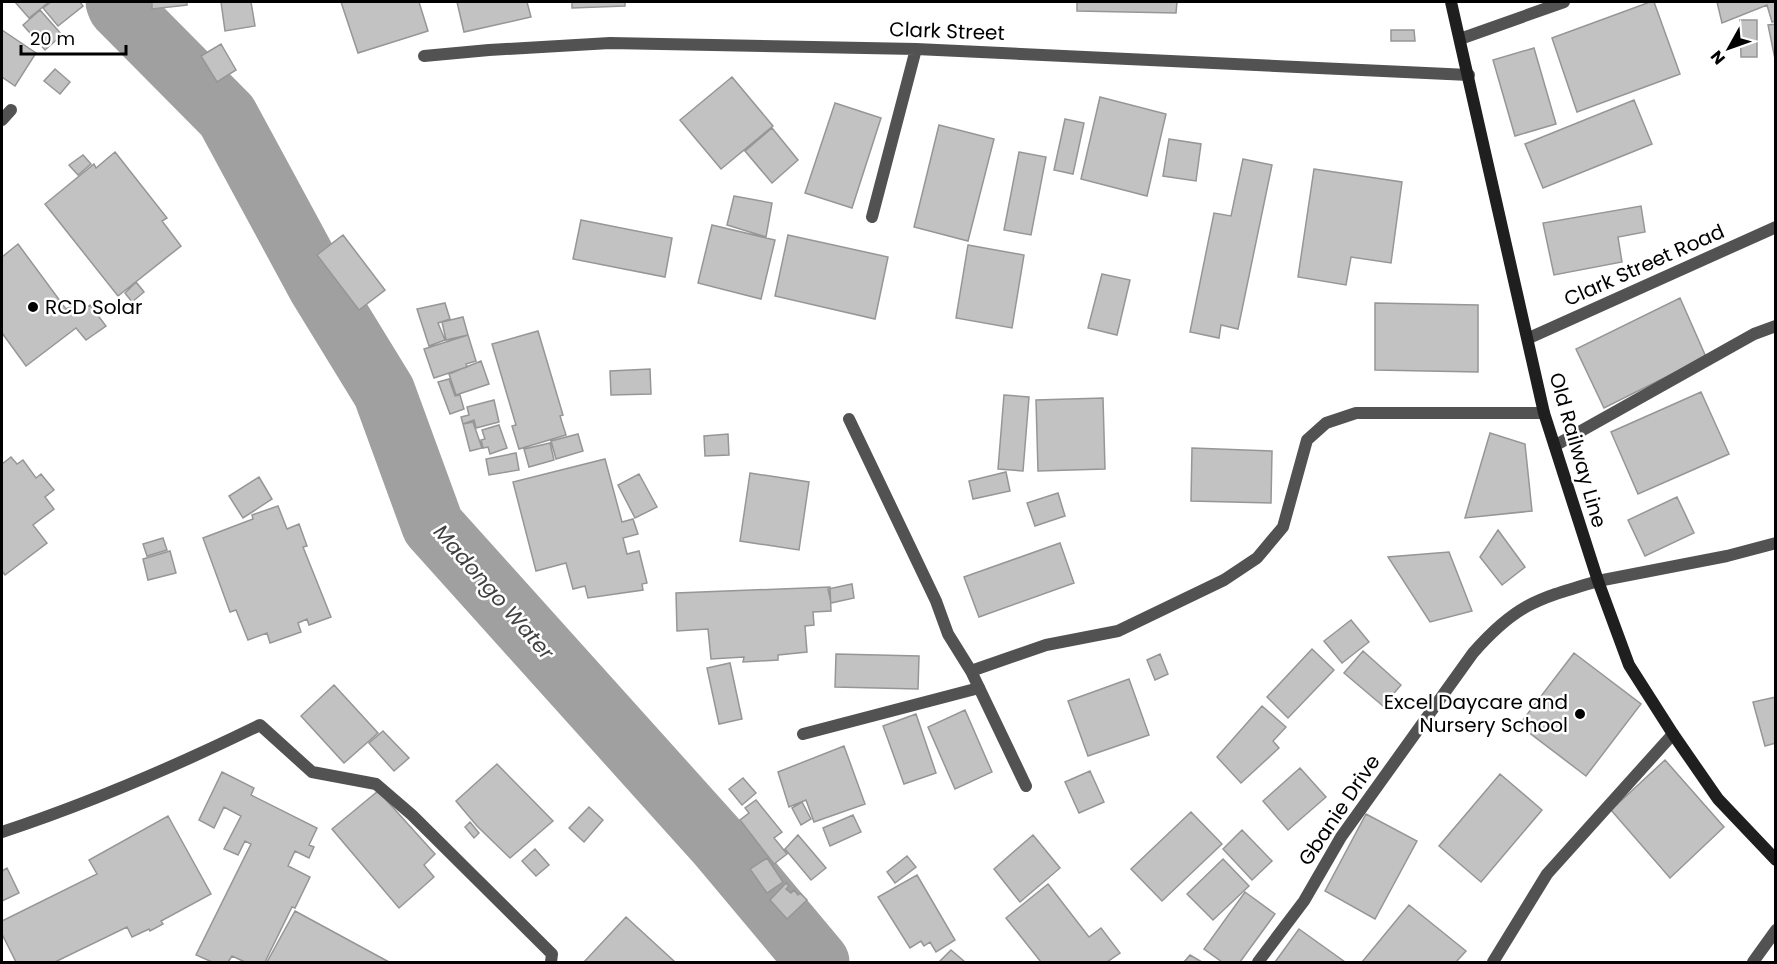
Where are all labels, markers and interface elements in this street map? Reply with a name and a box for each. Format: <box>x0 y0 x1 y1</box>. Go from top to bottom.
street label: Clark Street <box>889 15 1005 47</box>
scale bar <box>21 18 126 56</box>
north arrow <box>1699 18 1759 78</box>
text: 20 m <box>30 26 75 51</box>
text: N <box>1705 45 1731 69</box>
street label: Clark Street Road <box>1559 217 1729 313</box>
place label: RCD Solar <box>45 293 143 321</box>
marker: RCD Solar <box>26 300 40 314</box>
street label: Old Railway Line <box>1542 369 1614 531</box>
water label: Madongo Water <box>427 518 562 667</box>
place label: Excel Daycare and Nursery School <box>1384 688 1568 739</box>
marker: Excel Daycare and Nursery School <box>1573 707 1587 721</box>
street label: Gbanie Drive <box>1292 749 1386 871</box>

